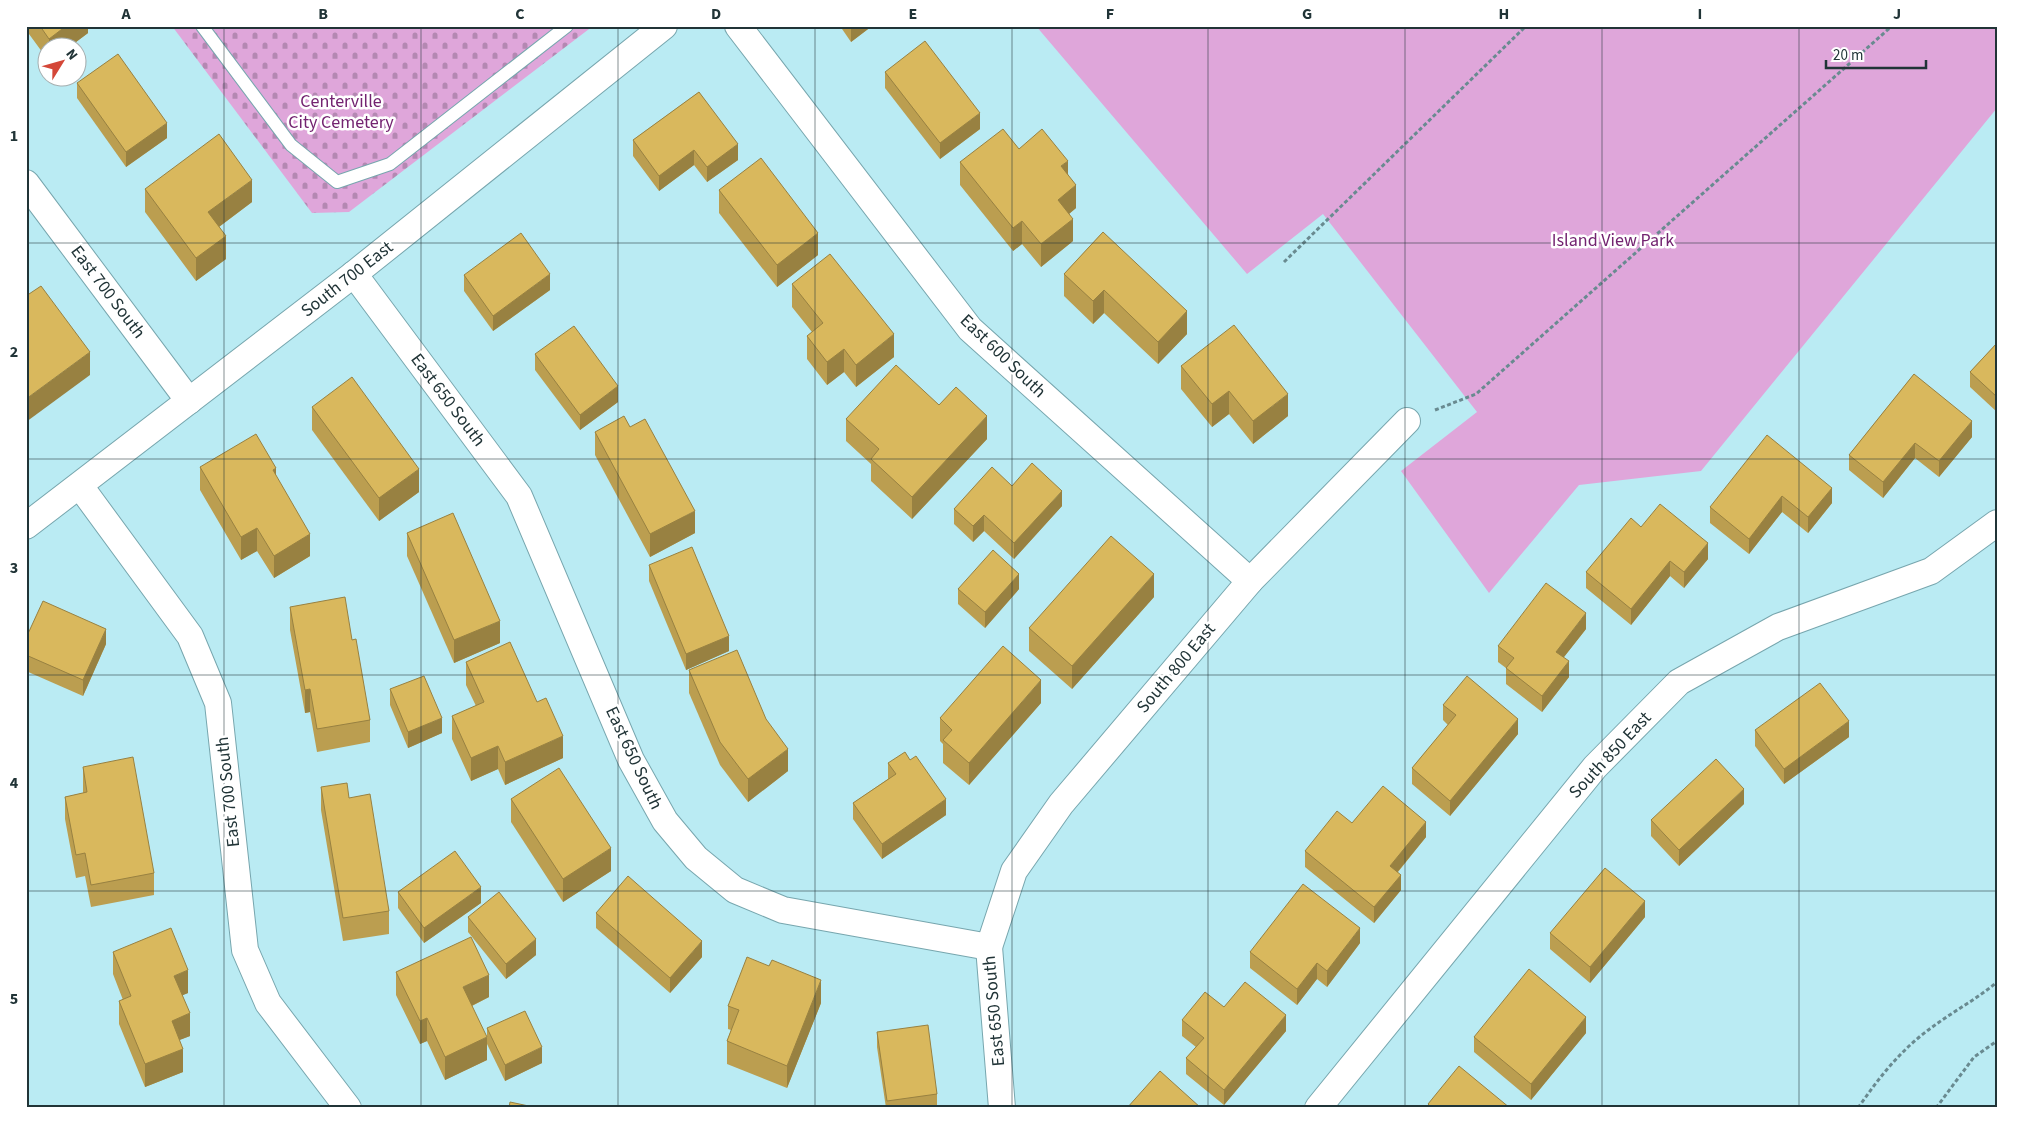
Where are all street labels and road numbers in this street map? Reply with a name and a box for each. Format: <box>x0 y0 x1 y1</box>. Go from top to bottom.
street label: South 700 East <box>296 235 398 323</box>
street label: East 700 South <box>65 240 151 344</box>
street label: East 600 South <box>954 308 1052 404</box>
street label: East 650 South <box>405 348 491 452</box>
street label: South 800 East <box>1131 617 1221 719</box>
street label: East 650 South <box>599 702 669 814</box>
street label: South 850 East <box>1563 706 1657 804</box>
street label: East 700 South <box>210 736 246 848</box>
street label: East 650 South <box>977 955 1011 1067</box>

